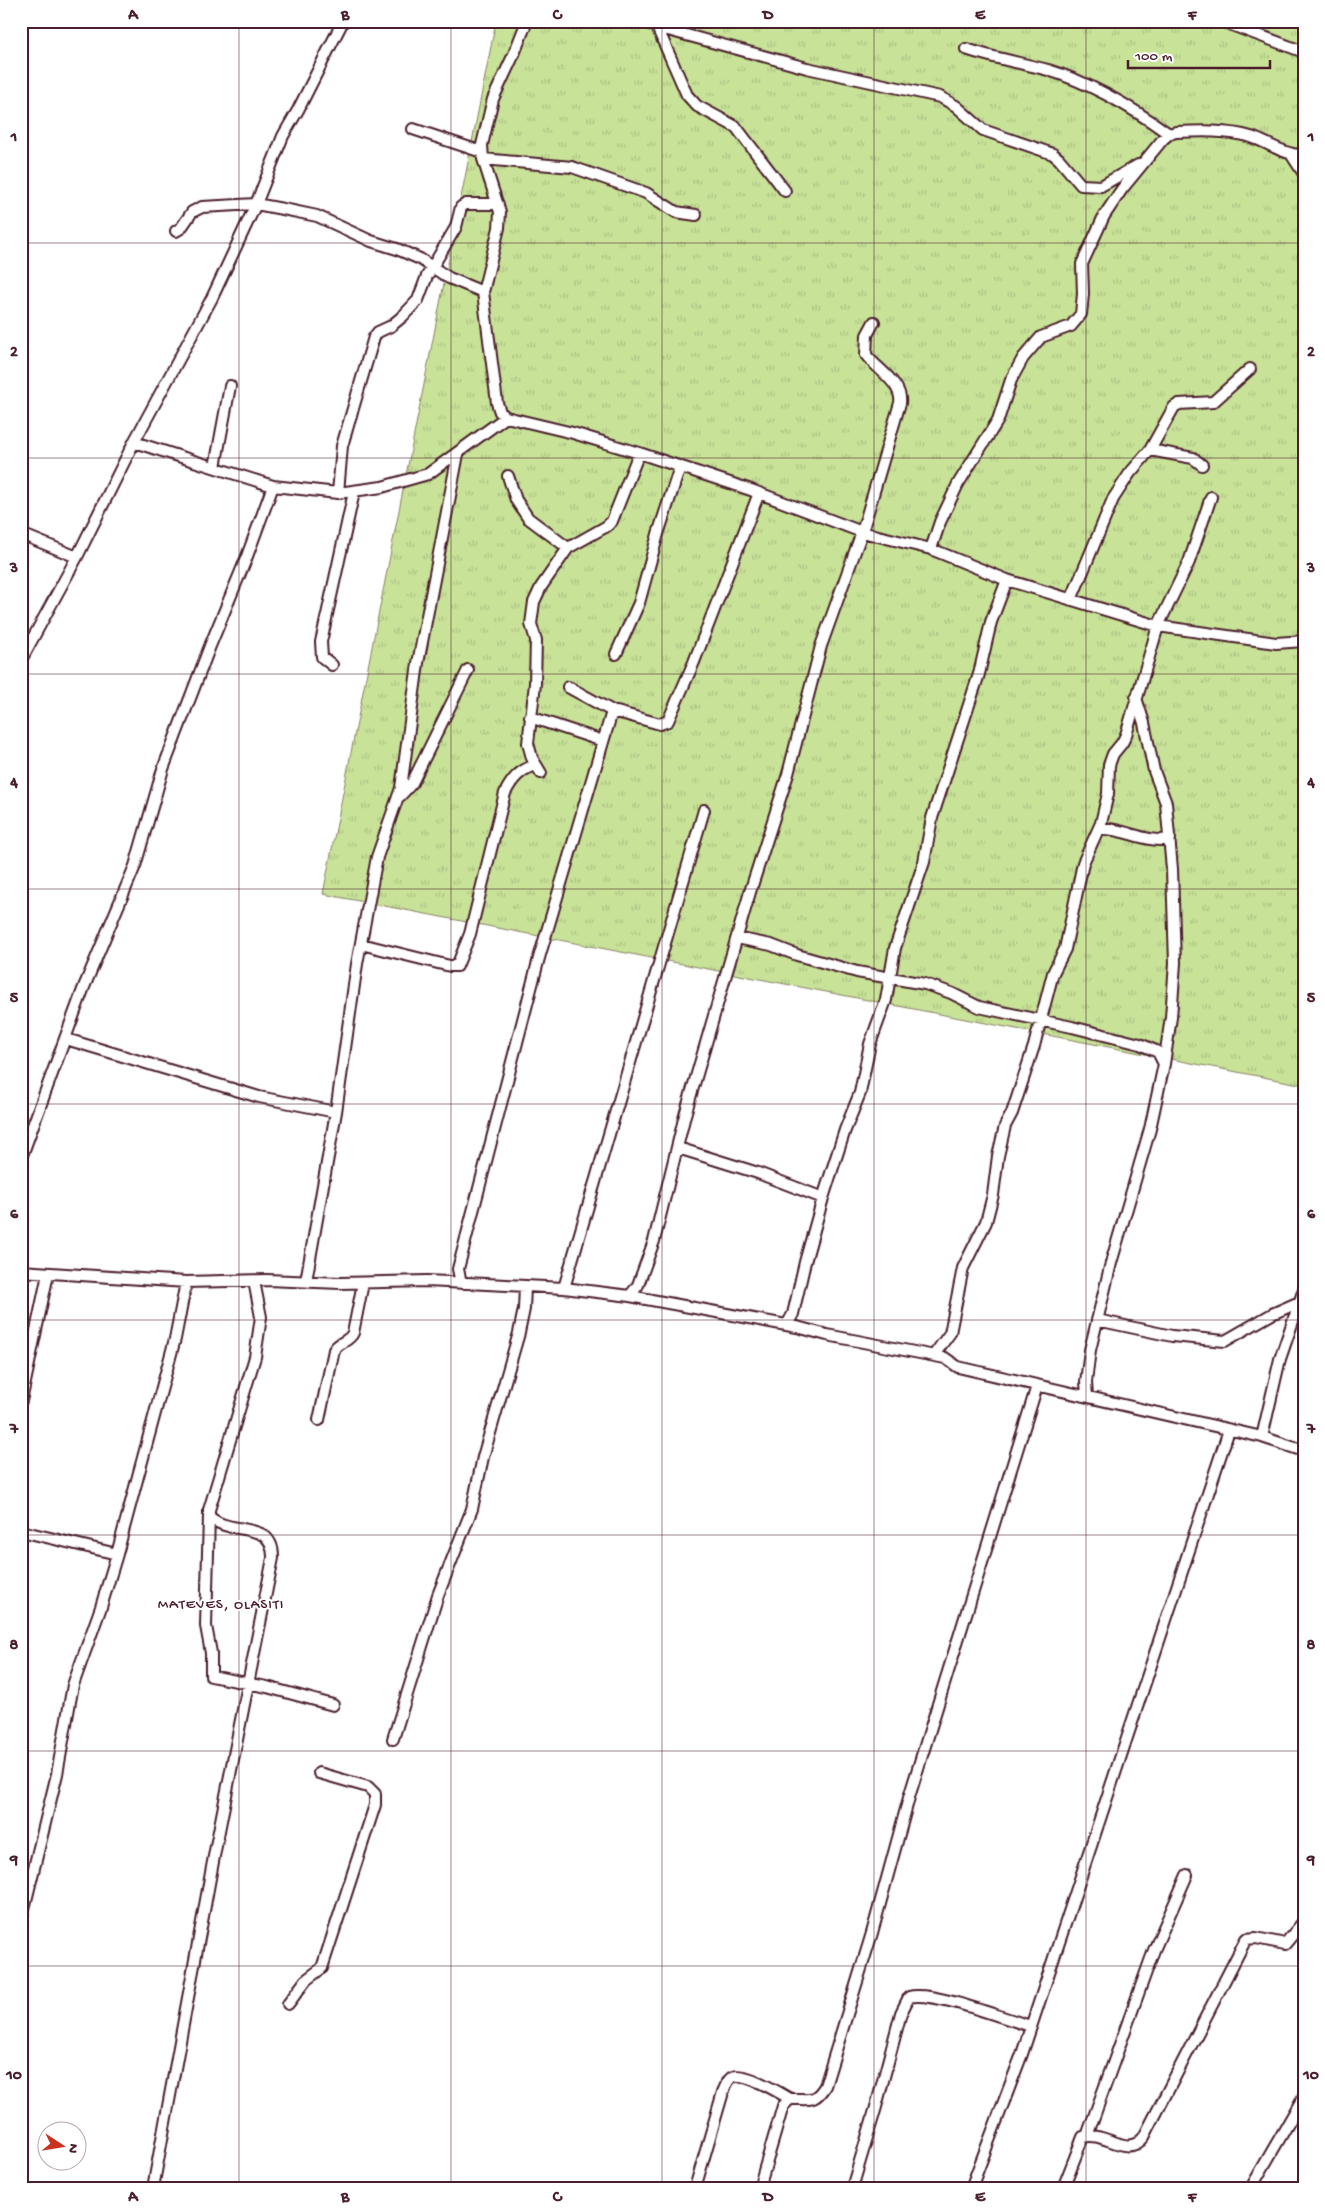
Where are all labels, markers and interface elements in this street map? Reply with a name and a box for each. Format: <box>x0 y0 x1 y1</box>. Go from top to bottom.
text: A <box>127 7 139 26</box>
text: B <box>340 7 350 26</box>
text: C <box>552 7 563 26</box>
text: D <box>761 7 774 26</box>
text: E <box>975 7 986 26</box>
text: F <box>1187 7 1198 26</box>
scale bar <box>1128 38 1270 70</box>
text: 100 m <box>1134 48 1173 66</box>
text: 1 <box>10 129 17 148</box>
text: 1 <box>1307 129 1314 148</box>
text: 2 <box>10 344 18 363</box>
text: 2 <box>1307 344 1315 363</box>
text: 3 <box>9 560 18 579</box>
text: 3 <box>1306 560 1315 579</box>
text: 4 <box>9 775 18 794</box>
text: 4 <box>1306 775 1315 794</box>
text: 5 <box>10 990 19 1009</box>
text: 5 <box>1307 990 1316 1009</box>
text: 6 <box>10 1206 19 1225</box>
text: 6 <box>1307 1206 1316 1225</box>
text: 7 <box>9 1421 19 1440</box>
text: 7 <box>1306 1421 1316 1440</box>
district label: MATEVES, OLASITI <box>158 1596 284 1614</box>
text: 8 <box>10 1637 19 1656</box>
text: 8 <box>1307 1637 1316 1656</box>
text: 9 <box>9 1852 18 1871</box>
text: 9 <box>1306 1852 1315 1871</box>
text: 10 <box>5 2067 22 2086</box>
text: 10 <box>1302 2067 1319 2086</box>
north arrow <box>38 2122 88 2172</box>
text: N <box>63 2142 82 2154</box>
text: A <box>127 2189 139 2208</box>
text: B <box>340 2189 350 2208</box>
text: C <box>552 2189 563 2208</box>
text: D <box>761 2189 774 2208</box>
text: E <box>975 2189 986 2208</box>
text: F <box>1187 2189 1198 2208</box>

